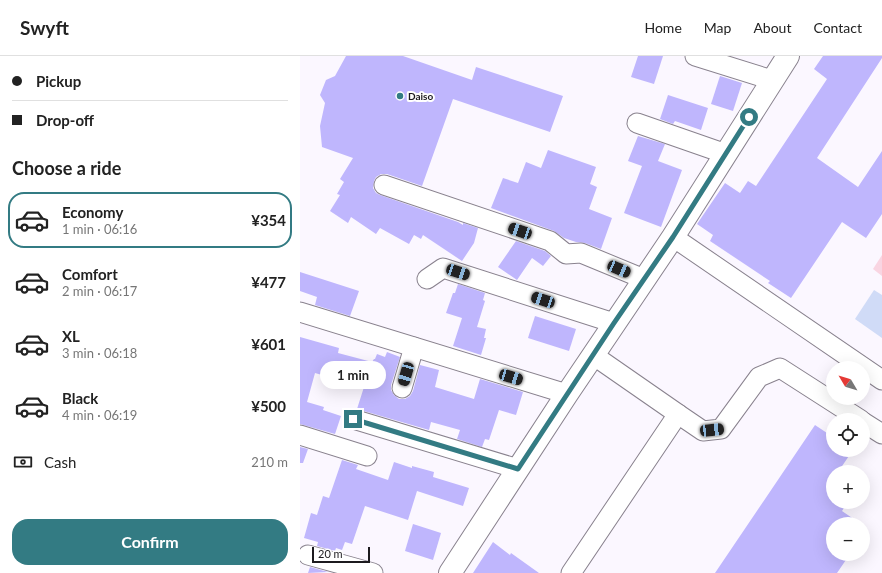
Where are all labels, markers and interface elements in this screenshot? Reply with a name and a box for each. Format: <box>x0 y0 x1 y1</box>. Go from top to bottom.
text: Swyft <box>20 16 69 39</box>
text: Home <box>644 19 682 36</box>
text: Map <box>704 19 731 36</box>
text: About <box>753 19 791 36</box>
text: Contact <box>813 19 862 36</box>
text: Pickup <box>36 72 81 90</box>
place label: Daiso <box>408 90 433 102</box>
marker: Daiso <box>395 91 405 101</box>
route start <box>740 108 758 126</box>
text: Drop-off <box>36 111 94 129</box>
text: Choose a ride <box>12 157 121 179</box>
icon: car <box>14 202 50 238</box>
text: Economy <box>62 203 123 221</box>
text: ¥354 <box>251 211 286 229</box>
text: 1 min · 06:16 <box>62 221 137 237</box>
car <box>507 221 533 241</box>
car <box>606 259 632 279</box>
car <box>445 263 471 281</box>
icon: car <box>14 264 50 300</box>
text: Comfort <box>62 265 118 283</box>
text: ¥477 <box>251 273 286 291</box>
text: 2 min · 06:17 <box>62 283 137 299</box>
car <box>530 291 556 309</box>
icon: car <box>14 326 50 362</box>
text: XL <box>62 327 80 345</box>
text: ¥601 <box>251 335 286 353</box>
text: 3 min · 06:18 <box>62 345 137 361</box>
callout: 1 min <box>320 361 386 389</box>
car <box>397 361 415 387</box>
north arrow <box>826 361 870 405</box>
map controls <box>826 361 870 561</box>
text: 1 min <box>337 367 369 383</box>
car <box>498 368 524 386</box>
icon: car <box>14 388 50 424</box>
text: Black <box>62 389 98 407</box>
text: ¥500 <box>251 397 286 415</box>
text: 4 min · 06:19 <box>62 407 137 423</box>
route end <box>344 410 362 428</box>
button: locate <box>826 413 870 457</box>
car <box>699 423 725 437</box>
icon: cash <box>12 451 34 473</box>
text: Cash <box>44 453 76 471</box>
text: 210 m <box>251 454 288 470</box>
button: + <box>826 465 870 509</box>
button: − <box>826 517 870 561</box>
button: Confirm <box>12 519 288 565</box>
scale bar <box>312 545 370 564</box>
text: 20 m <box>318 547 343 560</box>

